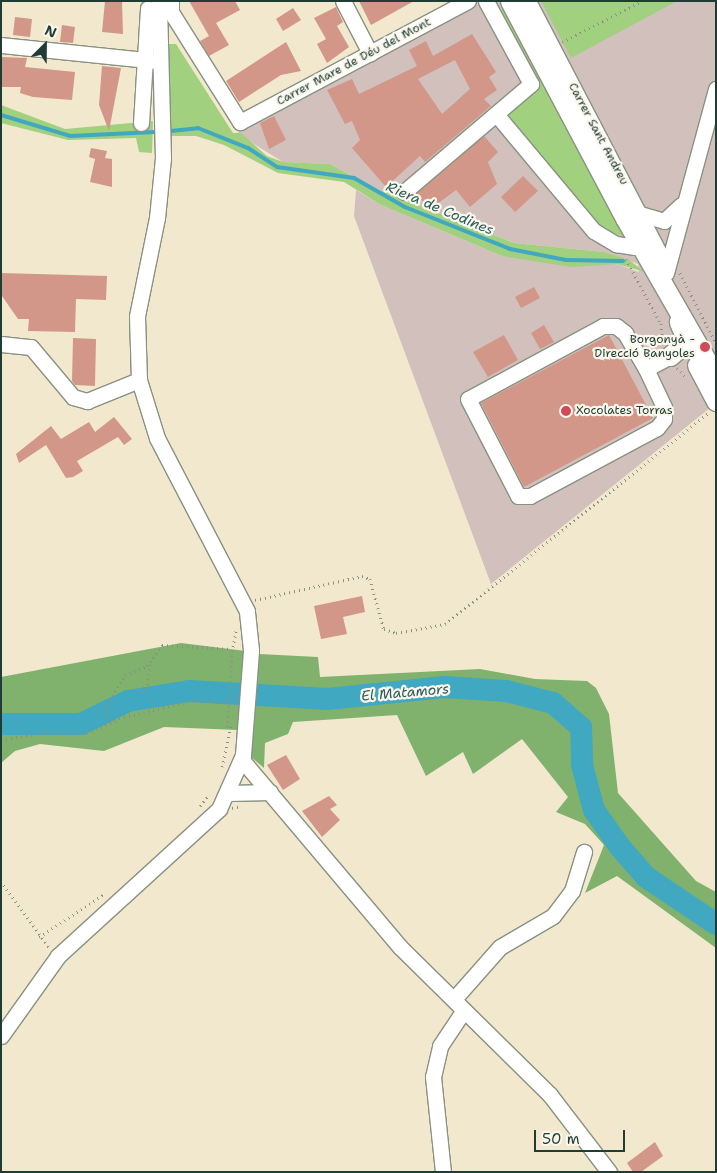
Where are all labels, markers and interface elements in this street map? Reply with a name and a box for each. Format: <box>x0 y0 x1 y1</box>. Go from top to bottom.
street label: Carrer Mare de Déu del Mont <box>274 15 434 109</box>
north arrow <box>20 20 70 70</box>
text: N <box>42 21 59 42</box>
street label: Carrer Sant Andreu <box>565 80 631 188</box>
water label: Riera de Codines <box>384 178 496 238</box>
place label: Borgonyà - Direcció Banyoles <box>594 333 695 361</box>
marker: Borgonyà - Direcció Banyoles <box>699 341 711 353</box>
place label: Xocolates Torras <box>576 404 673 418</box>
marker: Xocolates Torras <box>560 405 572 417</box>
water label: El Matamors <box>360 680 450 704</box>
scale bar <box>537 1120 628 1152</box>
text: 50 m <box>542 1129 580 1149</box>

